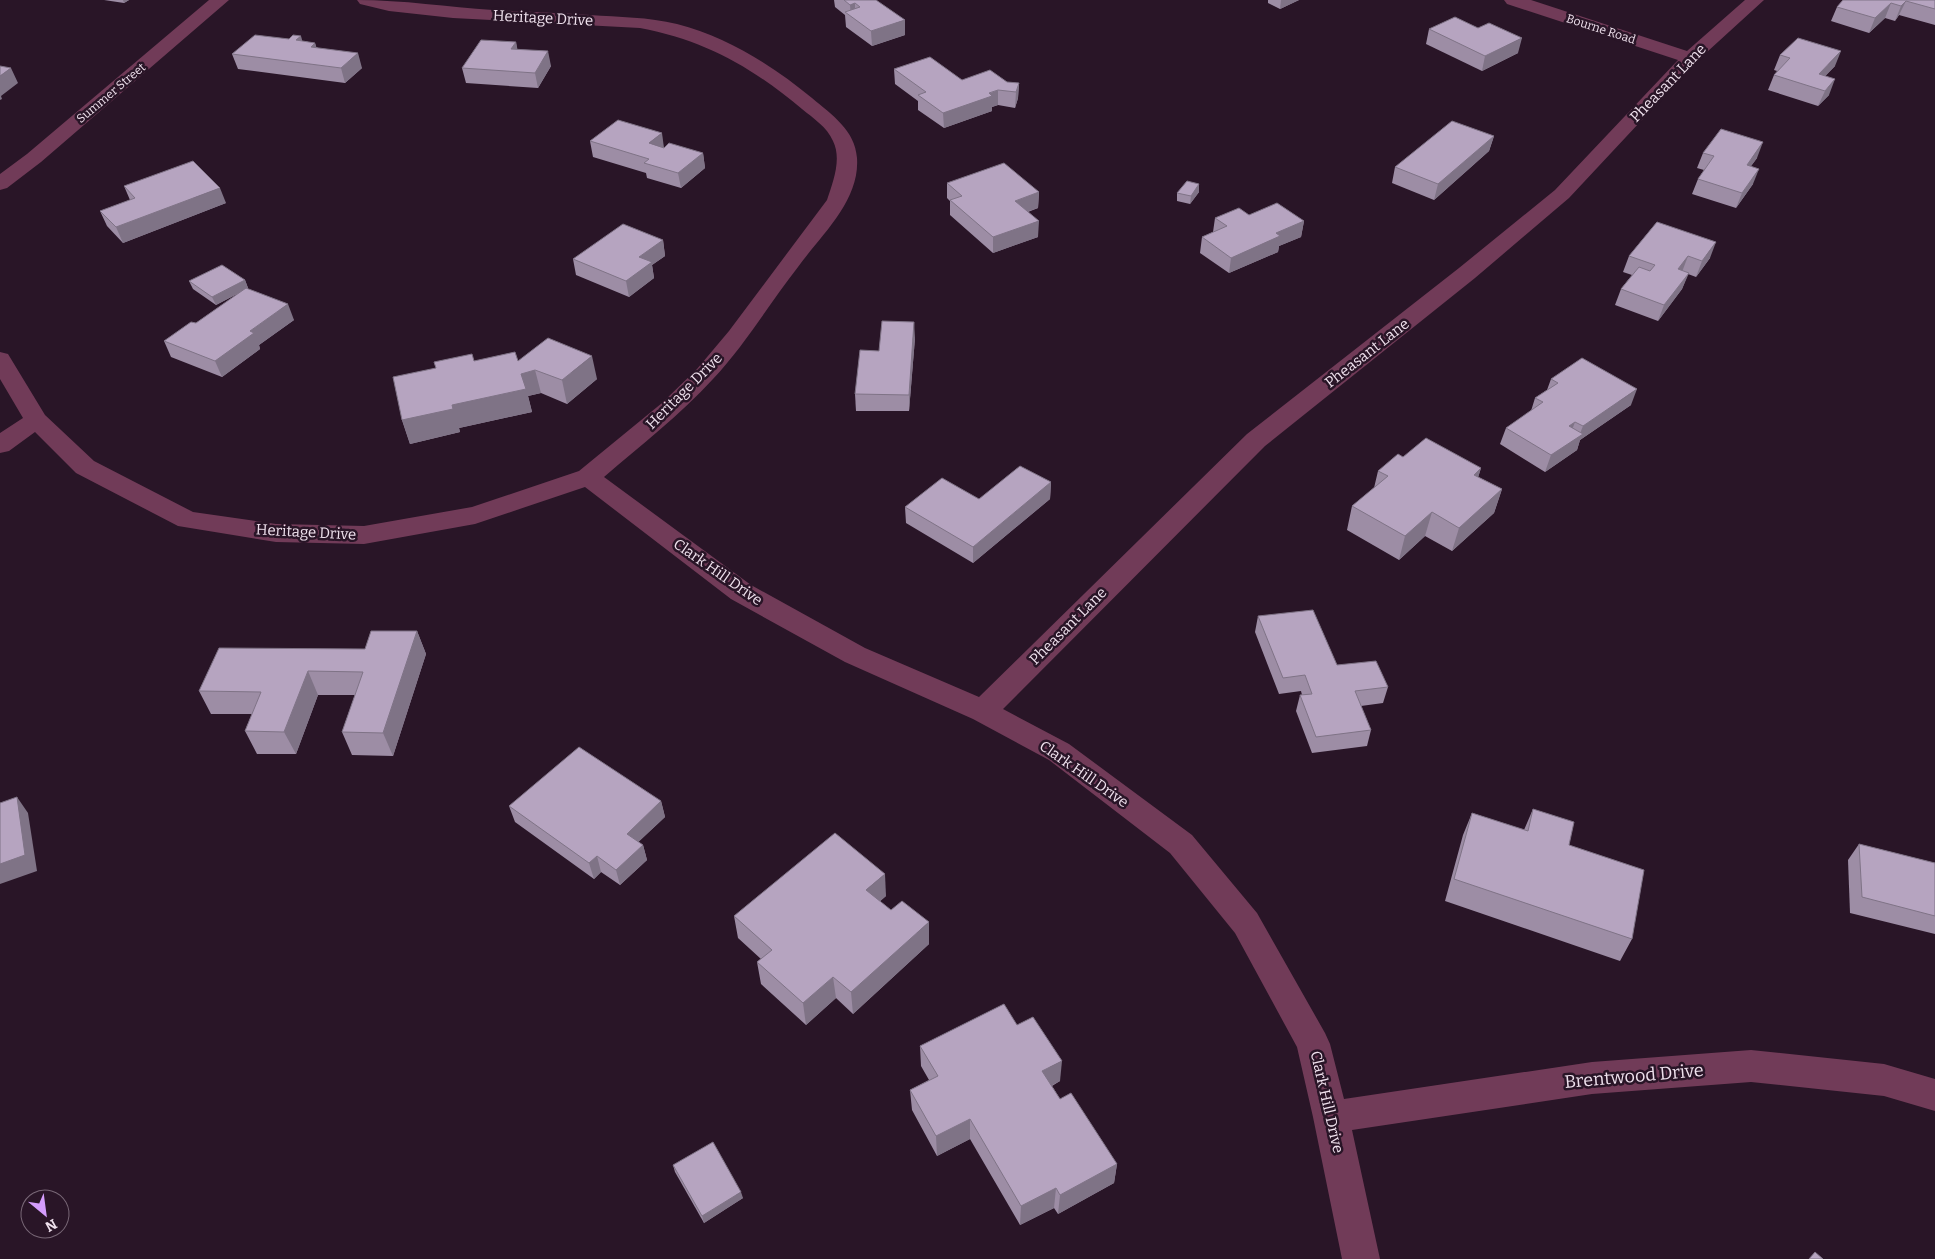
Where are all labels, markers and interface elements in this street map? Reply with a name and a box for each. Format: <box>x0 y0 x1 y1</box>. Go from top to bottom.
street label: Heritage Drive <box>492 6 594 30</box>
street label: Bourne Road <box>1565 11 1637 47</box>
street label: Pheasant Lane <box>1626 40 1710 126</box>
street label: Summer Street <box>74 60 149 126</box>
street label: Pheasant Lane <box>1321 315 1413 391</box>
street label: Heritage Drive <box>642 349 726 433</box>
street label: Heritage Drive <box>255 520 357 544</box>
street label: Clark Hill Drive <box>670 535 766 609</box>
street label: Pheasant Lane <box>1026 584 1110 668</box>
street label: Clark Hill Drive <box>1036 737 1132 811</box>
street label: Clark Hill Drive <box>1306 1049 1348 1155</box>
street label: Brentwood Drive <box>1563 1059 1705 1093</box>
north arrow <box>20 1189 70 1239</box>
text: N <box>42 1215 60 1235</box>

